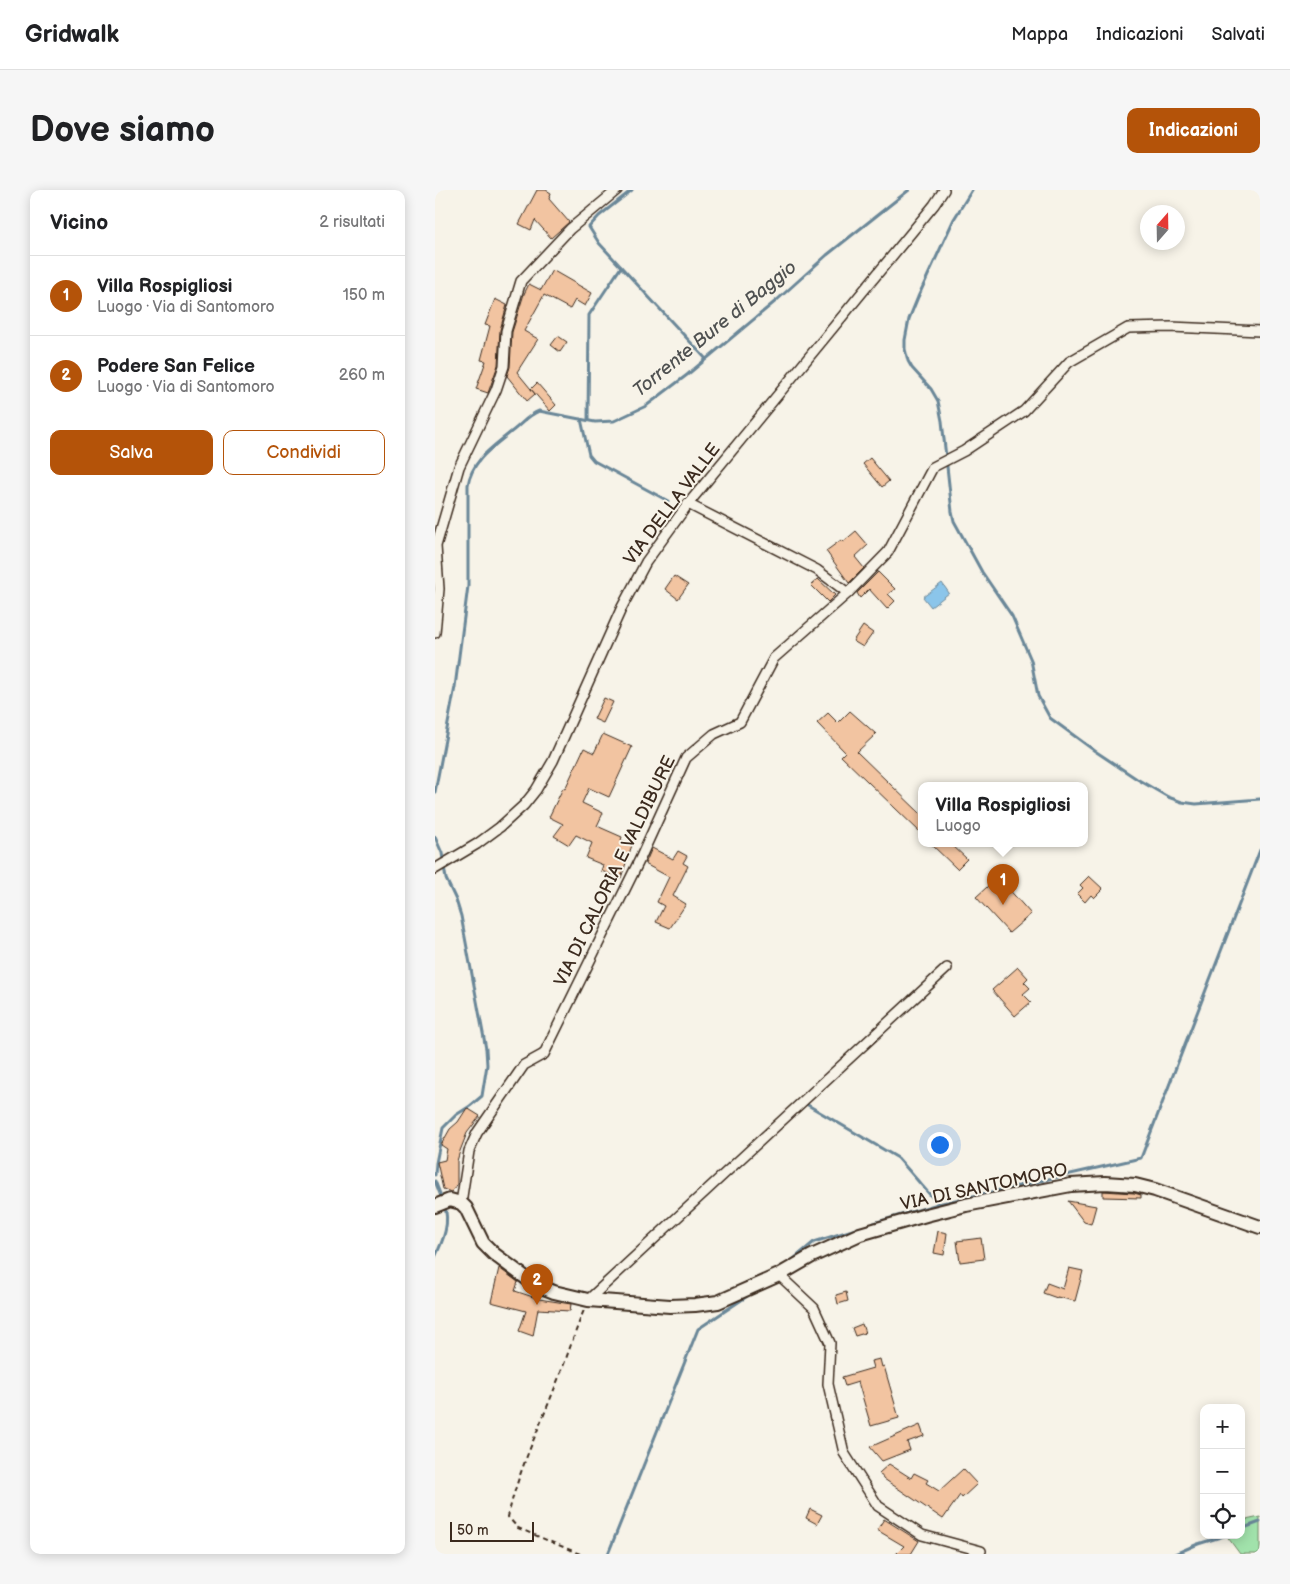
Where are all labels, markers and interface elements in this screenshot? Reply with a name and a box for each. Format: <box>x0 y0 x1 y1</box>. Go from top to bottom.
text: Gridwalk <box>25 20 119 49</box>
text: Mappa <box>1011 24 1068 45</box>
text: Indicazioni <box>1096 24 1184 45</box>
text: Salvati <box>1212 24 1265 45</box>
button: Indicazioni <box>1127 108 1260 153</box>
text: Dove siamo <box>30 109 215 152</box>
north arrow <box>1140 205 1185 250</box>
text: Vicino <box>50 210 108 235</box>
text: 2 risultati <box>319 213 385 232</box>
water label: Torrente Bure di Baggio <box>629 256 801 402</box>
text: Villa Rospigliosi <box>97 275 233 298</box>
text: 1 <box>63 286 69 305</box>
text: 150 m <box>343 286 385 305</box>
text: Luogo · Via di Santomoro <box>97 298 275 317</box>
text: Podere San Felice <box>97 355 255 378</box>
text: 2 <box>61 366 71 385</box>
text: 260 m <box>339 366 385 385</box>
text: Luogo · Via di Santomoro <box>97 378 275 397</box>
button: Salva <box>50 430 213 475</box>
button: Condividi <box>223 430 385 475</box>
street label: VIA DELLA VALLE <box>619 439 725 569</box>
street label: VIA DI CALORIA E VALDIBURE <box>550 752 680 990</box>
popup <box>918 782 1088 847</box>
text: Villa Rospigliosi <box>935 794 1071 817</box>
text: Luogo <box>935 817 981 836</box>
pin: 1 <box>987 864 1019 905</box>
your location <box>927 1132 953 1158</box>
street label: VIA DI SANTOMORO <box>899 1159 1069 1215</box>
pin: 2 <box>521 1264 553 1305</box>
map controls <box>1200 1404 1245 1539</box>
button: + <box>1200 1404 1245 1449</box>
button: − <box>1200 1449 1245 1494</box>
button: locate <box>1200 1494 1245 1539</box>
scale bar <box>450 1519 534 1542</box>
text: 50 m <box>457 1522 489 1539</box>

